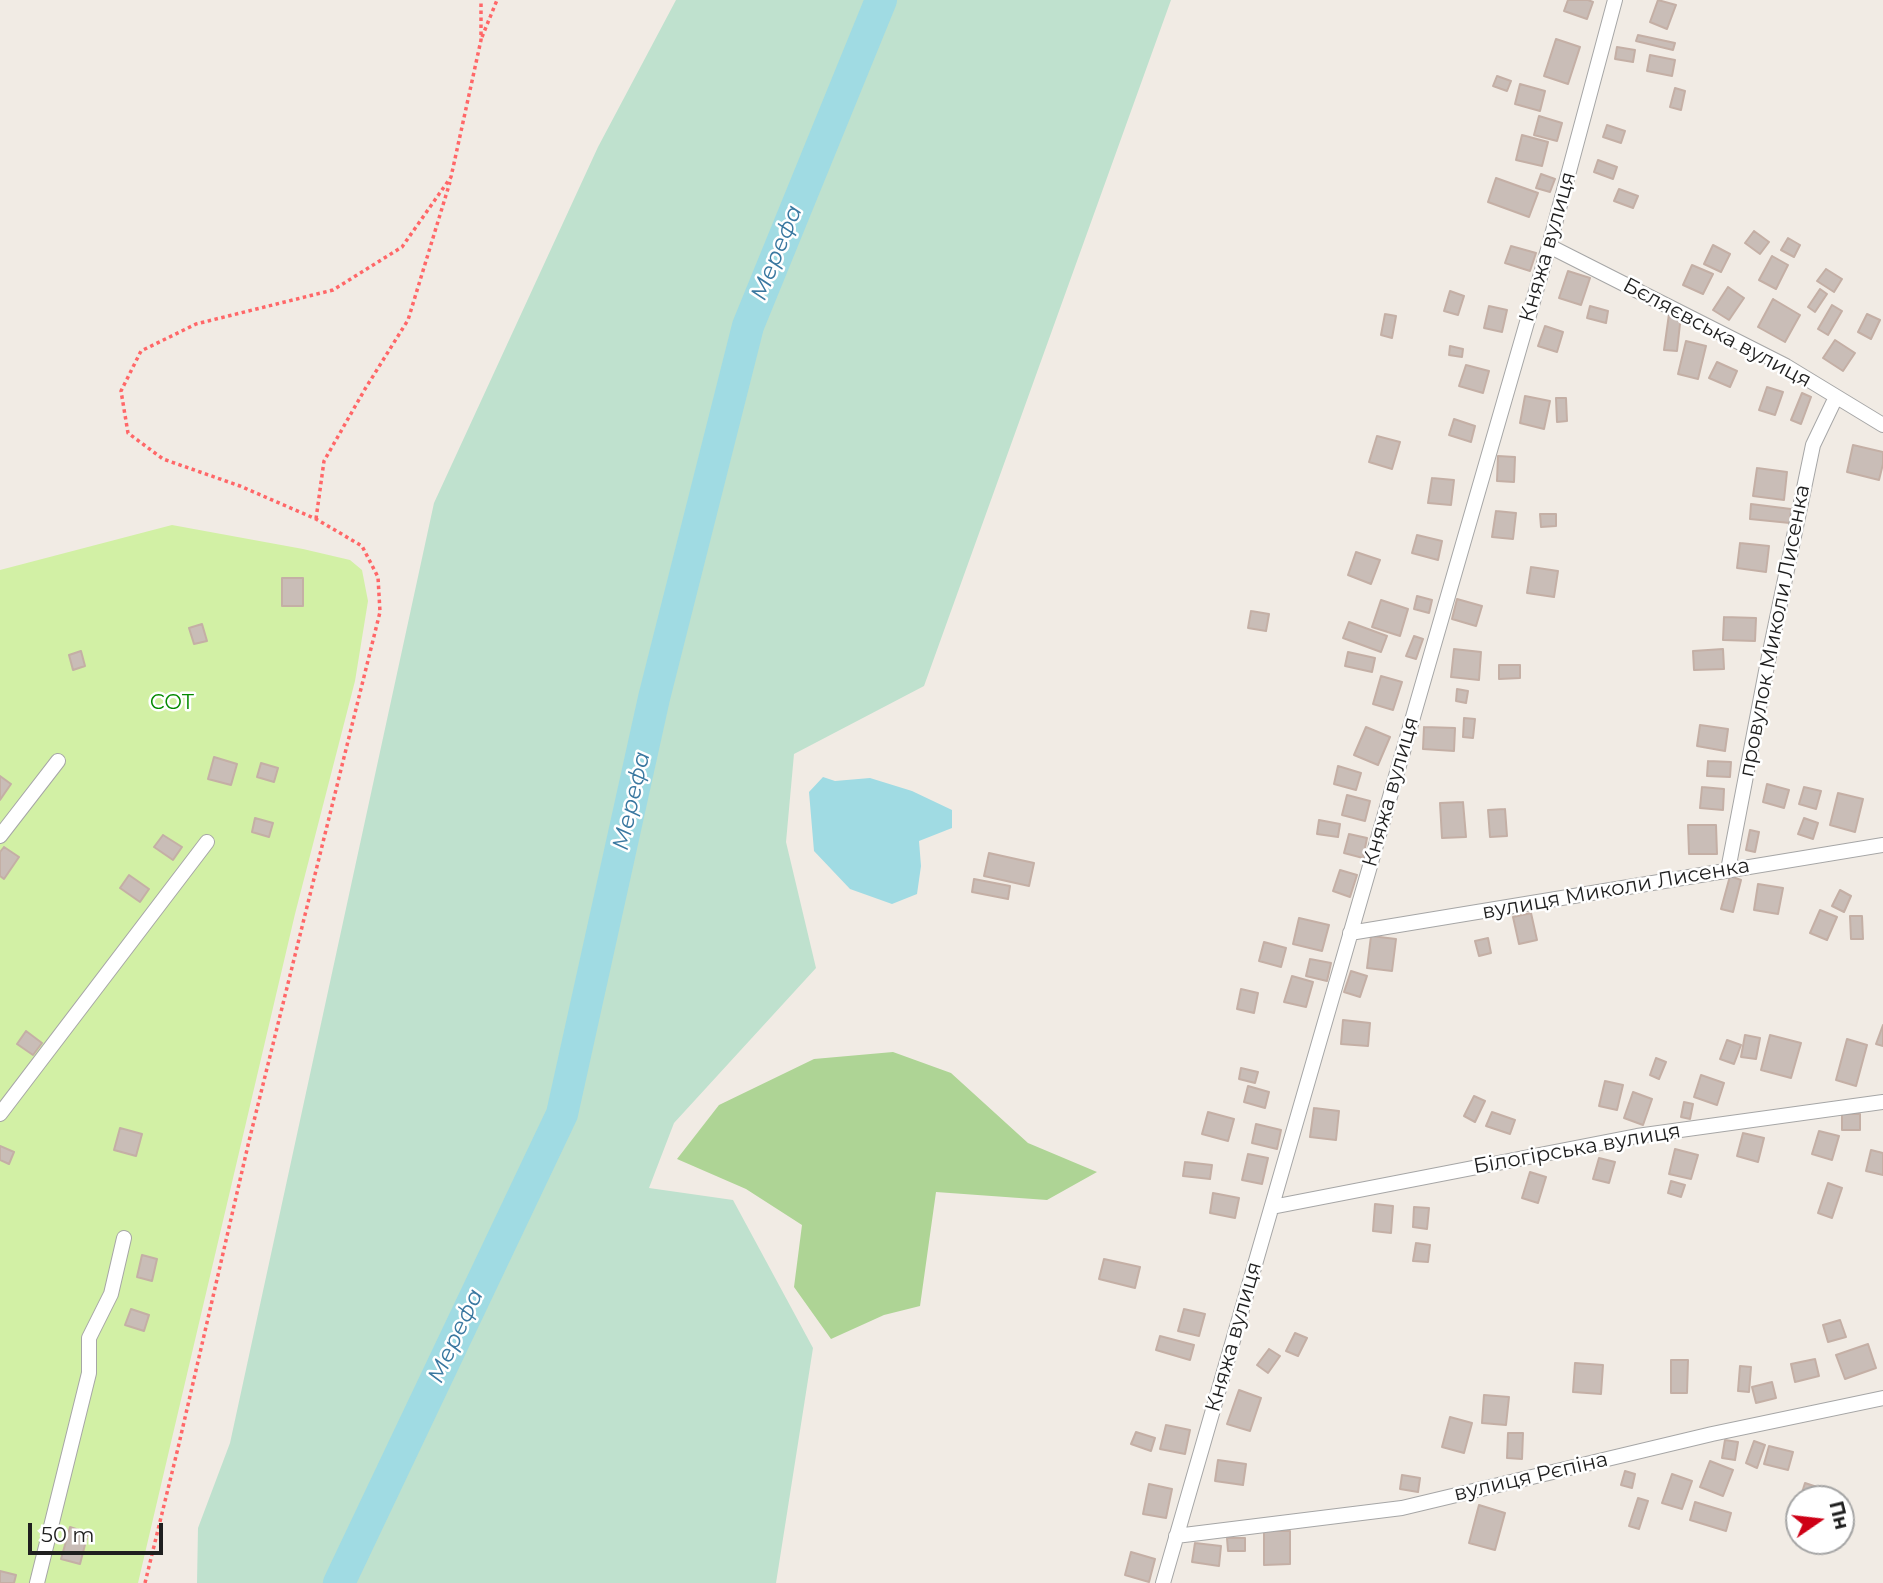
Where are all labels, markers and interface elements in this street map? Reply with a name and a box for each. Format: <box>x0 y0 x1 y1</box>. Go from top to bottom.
street label: Княжа вулиця <box>1515 169 1581 325</box>
water label: Мерефа <box>745 201 809 305</box>
street label: Бєляєвська вулиця <box>1618 273 1816 393</box>
street label: провулок Миколи Лисенка <box>1734 483 1816 779</box>
park label: СОТ <box>150 690 194 716</box>
street label: Княжа вулиця <box>1358 714 1424 870</box>
water label: Мерефа <box>607 749 657 853</box>
street label: вулиця Миколи Лисенка <box>1480 853 1752 925</box>
street label: Білогірська вулиця <box>1471 1118 1683 1180</box>
street label: Княжа вулиця <box>1201 1259 1267 1415</box>
water label: Мерефа <box>422 1285 490 1387</box>
street label: вулиця Рєпіна <box>1452 1447 1610 1507</box>
north arrow <box>1785 1485 1855 1555</box>
text: Пн <box>1824 1499 1854 1532</box>
scale bar <box>32 1510 166 1554</box>
text: 50 m <box>41 1522 95 1547</box>

